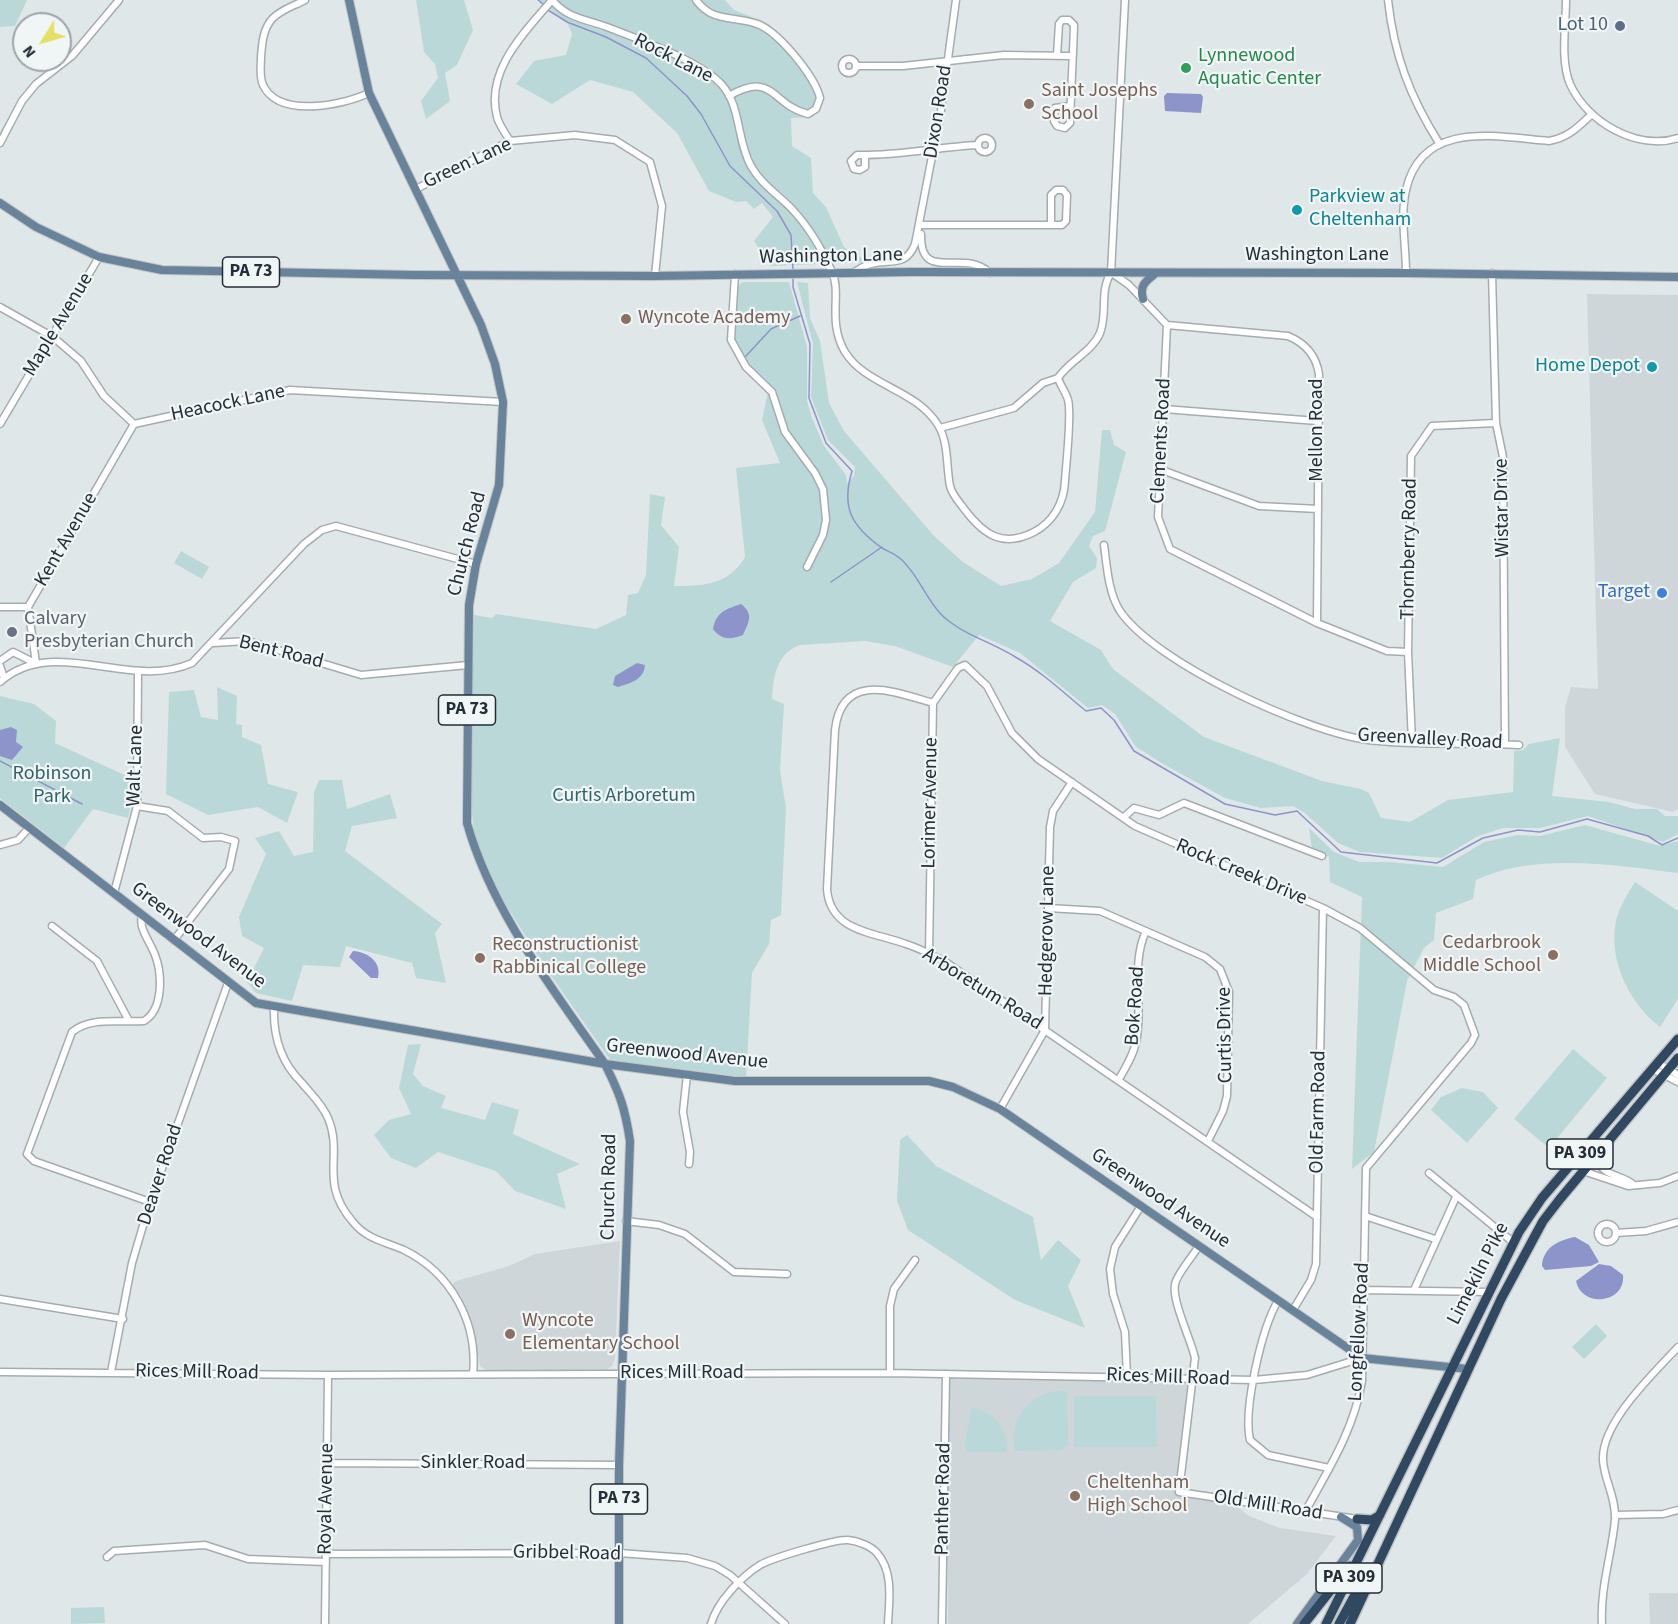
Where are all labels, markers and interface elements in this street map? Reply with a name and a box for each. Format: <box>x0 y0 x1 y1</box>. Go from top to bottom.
north arrow <box>12 12 72 72</box>
place label: Lot 10 <box>1557 14 1608 38</box>
marker: Lot 10 <box>1613 19 1627 33</box>
street label: Rock Lane <box>629 29 717 89</box>
text: N <box>17 41 41 63</box>
place label: Lynnewood Aquatic Center <box>1198 45 1321 92</box>
marker: Lynnewood Aquatic Center <box>1179 61 1193 75</box>
street label: Dixon Road <box>920 63 958 161</box>
place label: Saint Josephs School <box>1041 80 1157 127</box>
marker: Saint Josephs School <box>1022 97 1036 111</box>
street label: Green Lane <box>420 133 516 195</box>
place label: Parkview at Cheltenham <box>1309 186 1411 233</box>
marker: Parkview at Cheltenham <box>1290 203 1304 217</box>
street label: Washington Lane <box>759 244 903 270</box>
street label: Washington Lane <box>1245 244 1389 268</box>
road number: PA 73 <box>222 257 280 287</box>
street label: Maple Avenue <box>19 269 99 381</box>
place label: Wyncote Academy <box>638 307 790 331</box>
marker: Wyncote Academy <box>619 312 633 326</box>
place label: Home Depot <box>1535 355 1640 379</box>
marker: Home Depot <box>1645 360 1659 374</box>
street label: Clements Road <box>1147 378 1177 504</box>
street label: Mellon Road <box>1306 378 1330 482</box>
street label: Heacock Lane <box>169 380 287 428</box>
street label: Wistar Drive <box>1490 458 1516 558</box>
street label: Thornberry Road <box>1397 478 1423 620</box>
street label: Kent Avenue <box>30 489 104 591</box>
street label: Church Road <box>443 489 493 599</box>
place label: Target <box>1598 581 1650 605</box>
marker: Target <box>1655 586 1669 600</box>
place label: Calvary Presbyterian Church <box>24 608 194 655</box>
marker: Calvary Presbyterian Church <box>5 625 19 639</box>
street label: Bent Road <box>236 631 326 675</box>
road number: PA 73 <box>438 695 496 725</box>
street label: Greenvalley Road <box>1357 724 1503 756</box>
street label: Walt Lane <box>123 725 149 807</box>
street label: Lorimer Avenue <box>918 737 944 869</box>
park label: Robinson Park <box>12 763 92 810</box>
park label: Curtis Arboretum <box>552 785 696 809</box>
street label: Rock Creek Drive <box>1172 835 1310 911</box>
street label: Hedgerow Lane <box>1035 866 1061 996</box>
street label: Greenwood Avenue <box>126 877 270 995</box>
place label: Cedarbrook Middle School <box>1423 932 1541 979</box>
place label: Reconstructionist Rabbinical College <box>492 934 646 981</box>
street label: Arboretum Road <box>917 943 1047 1037</box>
marker: Cedarbrook Middle School <box>1546 948 1560 962</box>
marker: Reconstructionist Rabbinical College <box>473 951 487 965</box>
street label: Bok Road <box>1121 966 1151 1046</box>
street label: Curtis Drive <box>1213 987 1239 1083</box>
street label: Greenwood Avenue <box>605 1035 769 1075</box>
street label: Old Farm Road <box>1306 1050 1332 1174</box>
street label: Deaver Road <box>133 1121 189 1229</box>
street label: Church Road <box>597 1133 623 1241</box>
road number: PA 309 <box>1547 1139 1613 1169</box>
street label: Greenwood Avenue <box>1086 1144 1234 1254</box>
street label: Limekiln Pike <box>1443 1219 1515 1329</box>
street label: Longfellow Road <box>1344 1262 1376 1402</box>
place label: Wyncote Elementary School <box>522 1310 680 1357</box>
marker: Wyncote Elementary School <box>503 1327 517 1341</box>
street label: Rices Mill Road <box>135 1360 259 1386</box>
street label: Rices Mill Road <box>620 1362 744 1386</box>
street label: Rices Mill Road <box>1106 1364 1230 1392</box>
street label: Panther Road <box>931 1442 957 1556</box>
street label: Royal Avenue <box>314 1443 340 1555</box>
street label: Sinkler Road <box>420 1452 526 1476</box>
place label: Cheltenham High School <box>1087 1472 1189 1519</box>
road number: PA 73 <box>590 1484 648 1514</box>
street label: Old Mill Road <box>1212 1486 1324 1526</box>
marker: Cheltenham High School <box>1068 1489 1082 1503</box>
street label: Gribbel Road <box>513 1541 621 1567</box>
road number: PA 309 <box>1316 1563 1382 1593</box>

